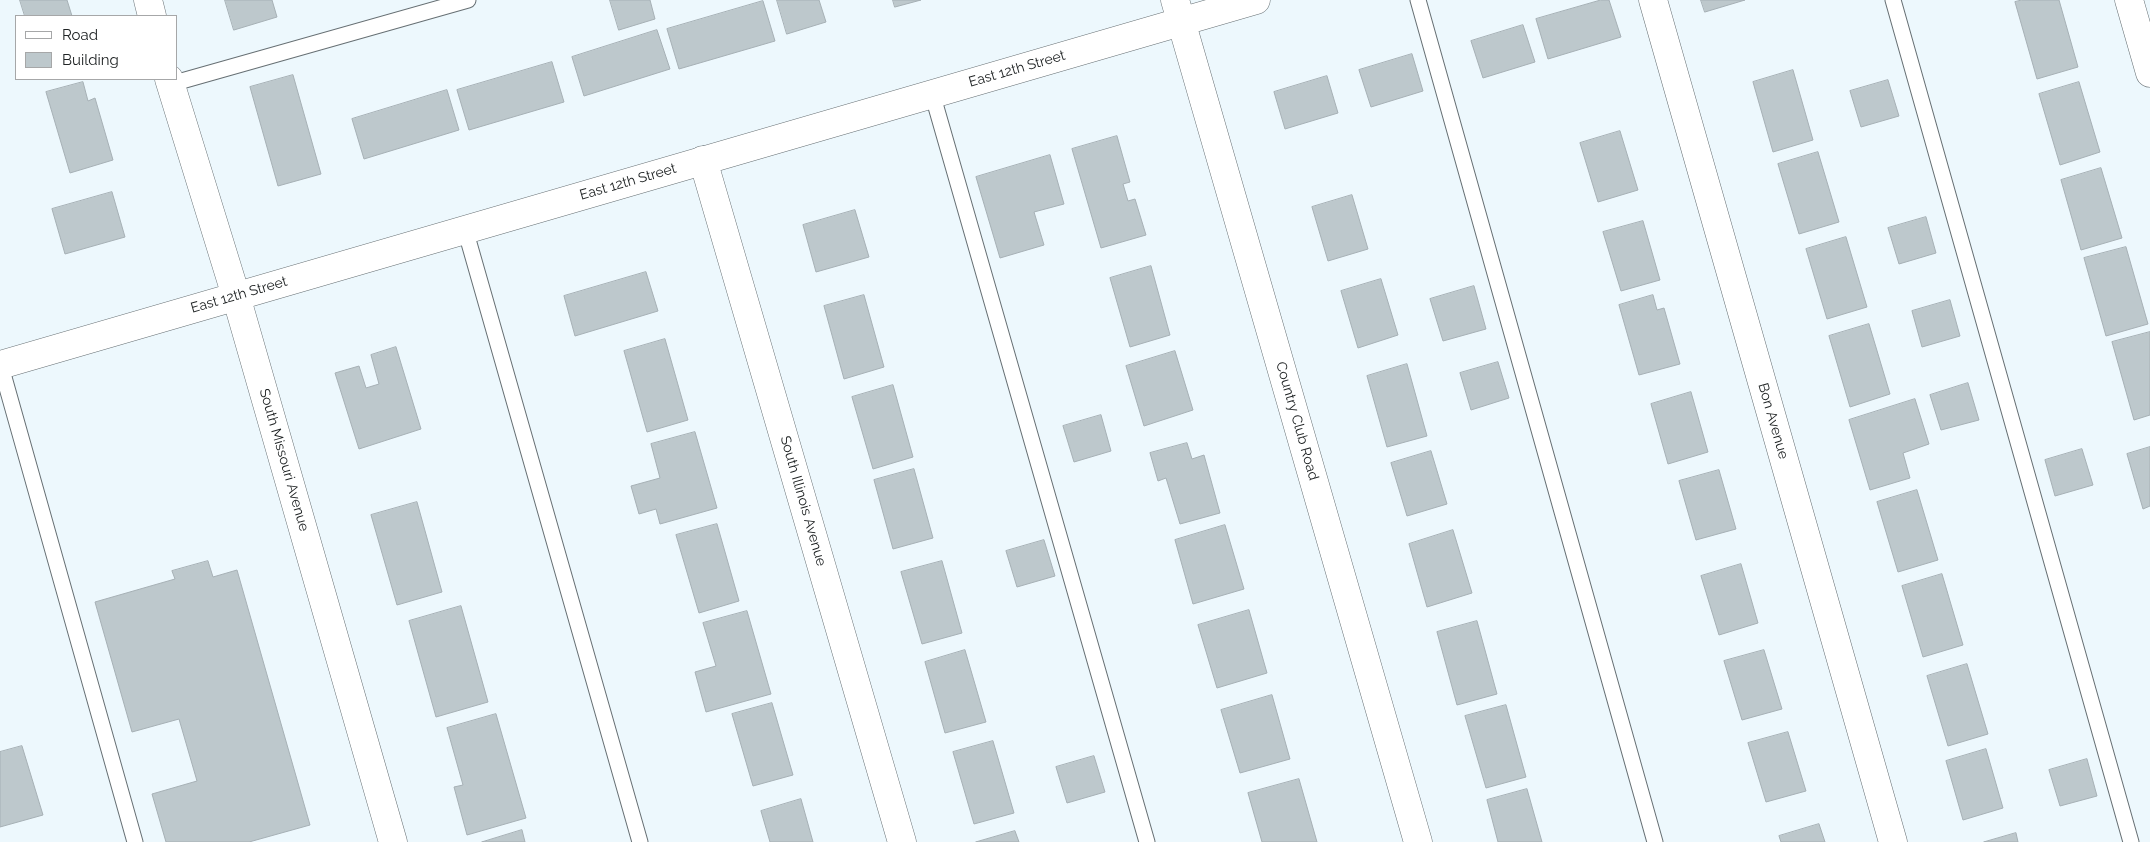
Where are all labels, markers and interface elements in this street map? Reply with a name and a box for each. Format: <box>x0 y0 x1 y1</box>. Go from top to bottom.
legend <box>15 15 178 80</box>
text: Road <box>62 26 98 44</box>
street label: East 12th Street <box>967 47 1067 91</box>
text: Building <box>62 51 119 69</box>
street label: East 12th Street <box>578 160 678 204</box>
street label: East 12th Street <box>189 273 289 317</box>
street label: Country Club Road <box>1272 360 1322 482</box>
street label: Bon Avenue <box>1754 381 1792 461</box>
street label: South Missouri Avenue <box>256 387 312 533</box>
street label: South Illinois Avenue <box>776 434 830 568</box>

